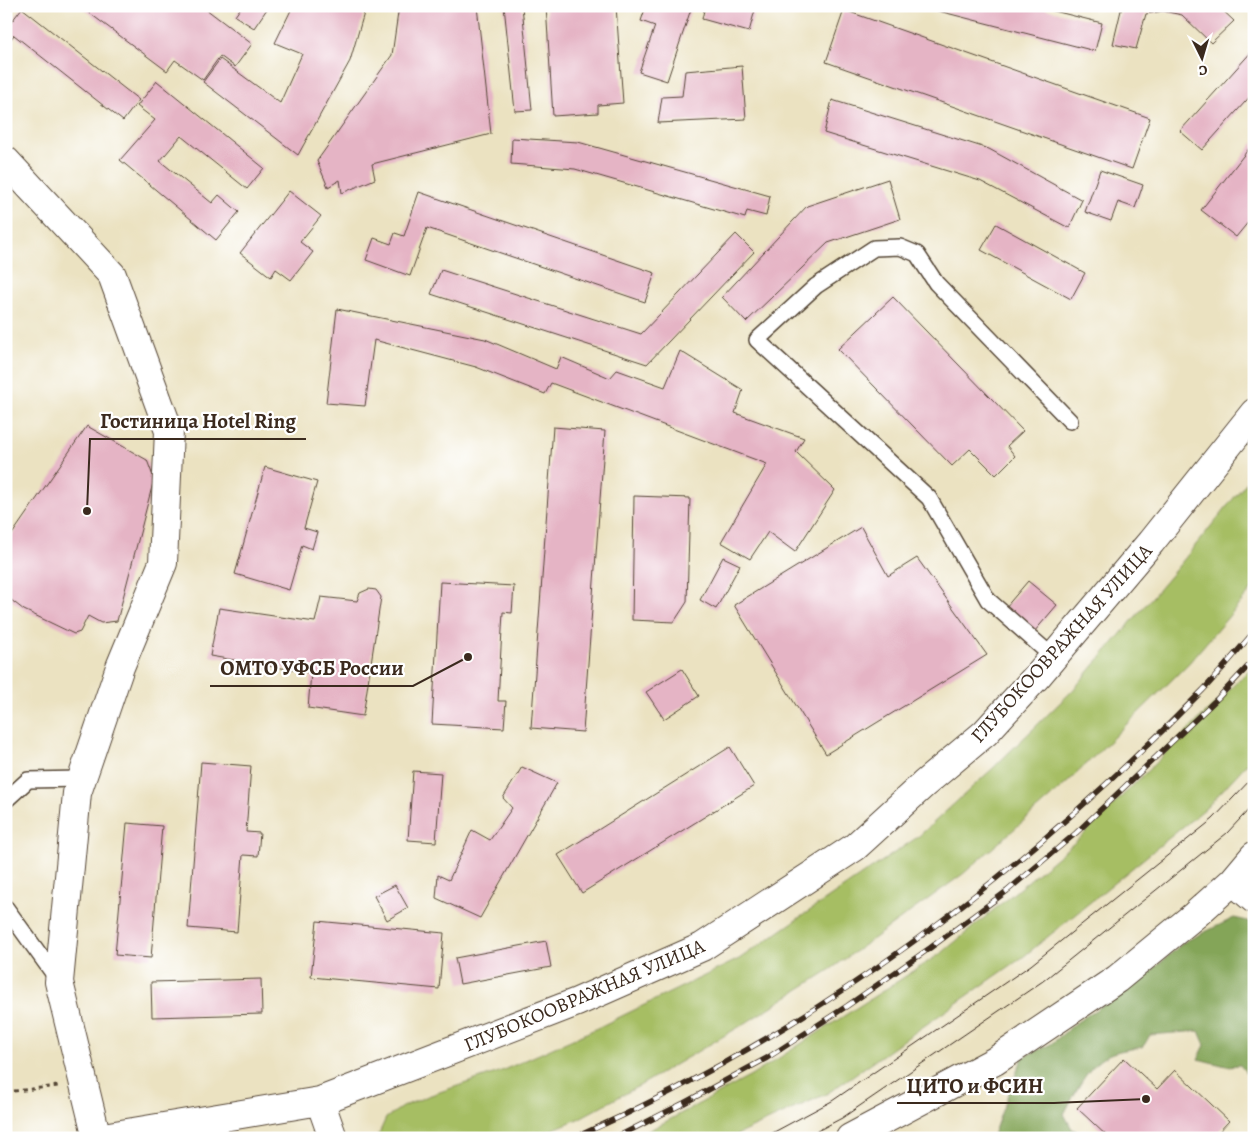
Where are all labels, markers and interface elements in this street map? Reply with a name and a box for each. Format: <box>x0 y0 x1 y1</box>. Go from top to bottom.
north arrow <box>1178 32 1228 82</box>
text: С <box>1198 61 1208 80</box>
callout: Гостиница Hotel Ring <box>90 403 306 439</box>
text: Гостиница Hotel Ring <box>100 407 296 435</box>
street label: ГЛУБОКООВРАЖНАЯ УЛИЦА <box>965 538 1158 749</box>
callout: ОМТО УФСБ России <box>210 650 413 686</box>
text: ОМТО УФСБ России <box>220 654 404 682</box>
street label: ГЛУБОКООВРАЖНАЯ УЛИЦА <box>460 932 709 1059</box>
callout: ЦИТО и ФСИН <box>897 1067 1054 1103</box>
text: ЦИТО и ФСИН <box>907 1072 1043 1100</box>

